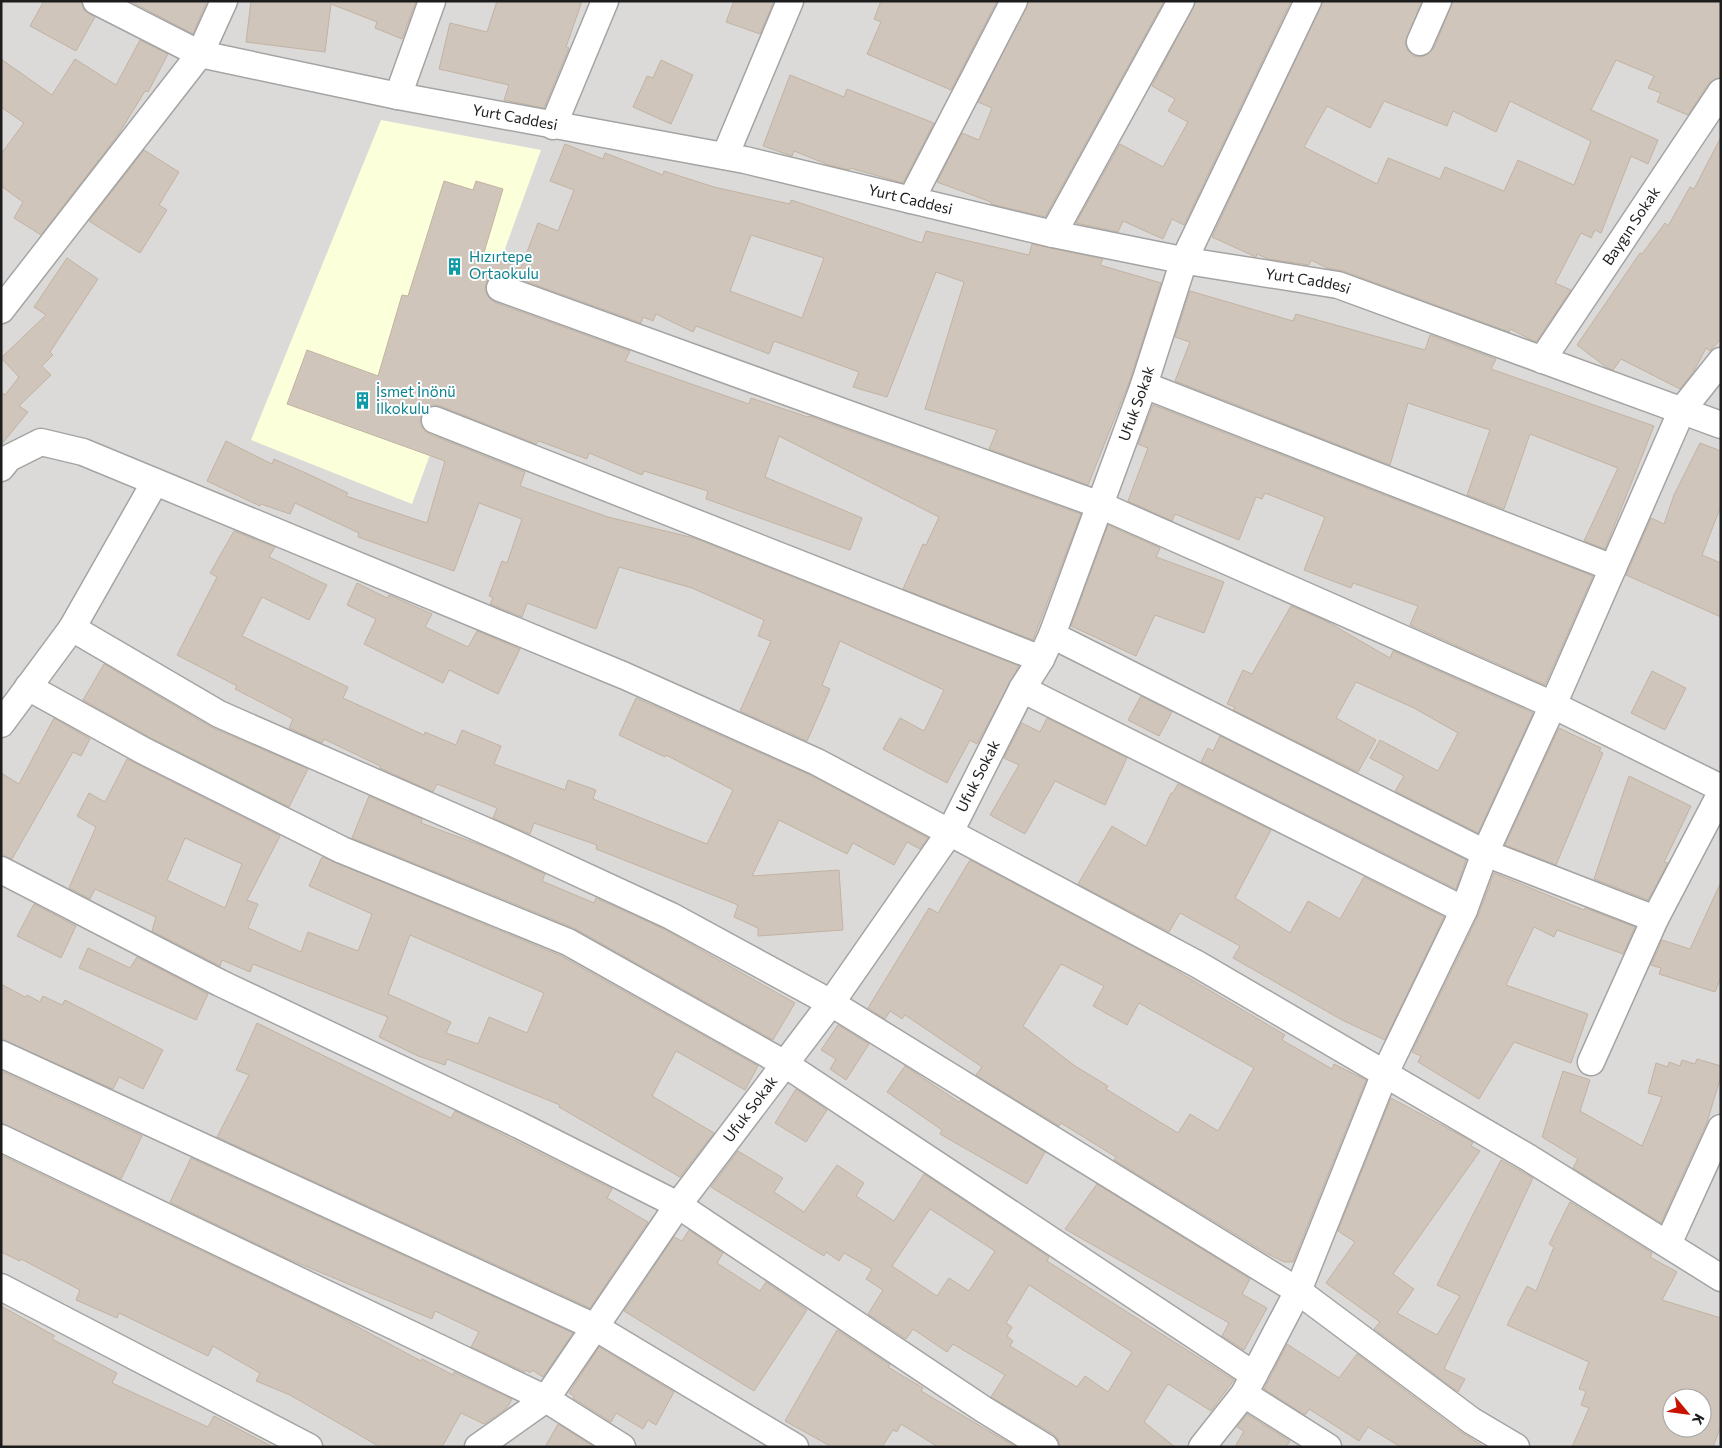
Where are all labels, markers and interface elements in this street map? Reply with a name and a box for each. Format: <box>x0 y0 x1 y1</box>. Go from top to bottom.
street label: Yurt Caddesi <box>471 100 559 133</box>
street label: Yurt Caddesi <box>866 180 955 218</box>
street label: Baygın Sokak <box>1598 183 1663 268</box>
place label: Hızırtepe Ortaokulu <box>469 247 539 282</box>
building icon: Hızırtepe Ortaokulu <box>445 256 465 276</box>
street label: Yurt Caddesi <box>1264 264 1353 297</box>
street label: Ufuk Sokak <box>1114 364 1157 443</box>
place label: İsmet İnönü İlkokulu <box>376 382 456 417</box>
building icon: İsmet İnönü İlkokulu <box>352 391 372 411</box>
street label: Ufuk Sokak <box>952 737 1003 815</box>
street label: Ufuk Sokak <box>719 1072 781 1145</box>
north arrow <box>1662 1388 1712 1438</box>
text: K <box>1689 1411 1709 1428</box>

